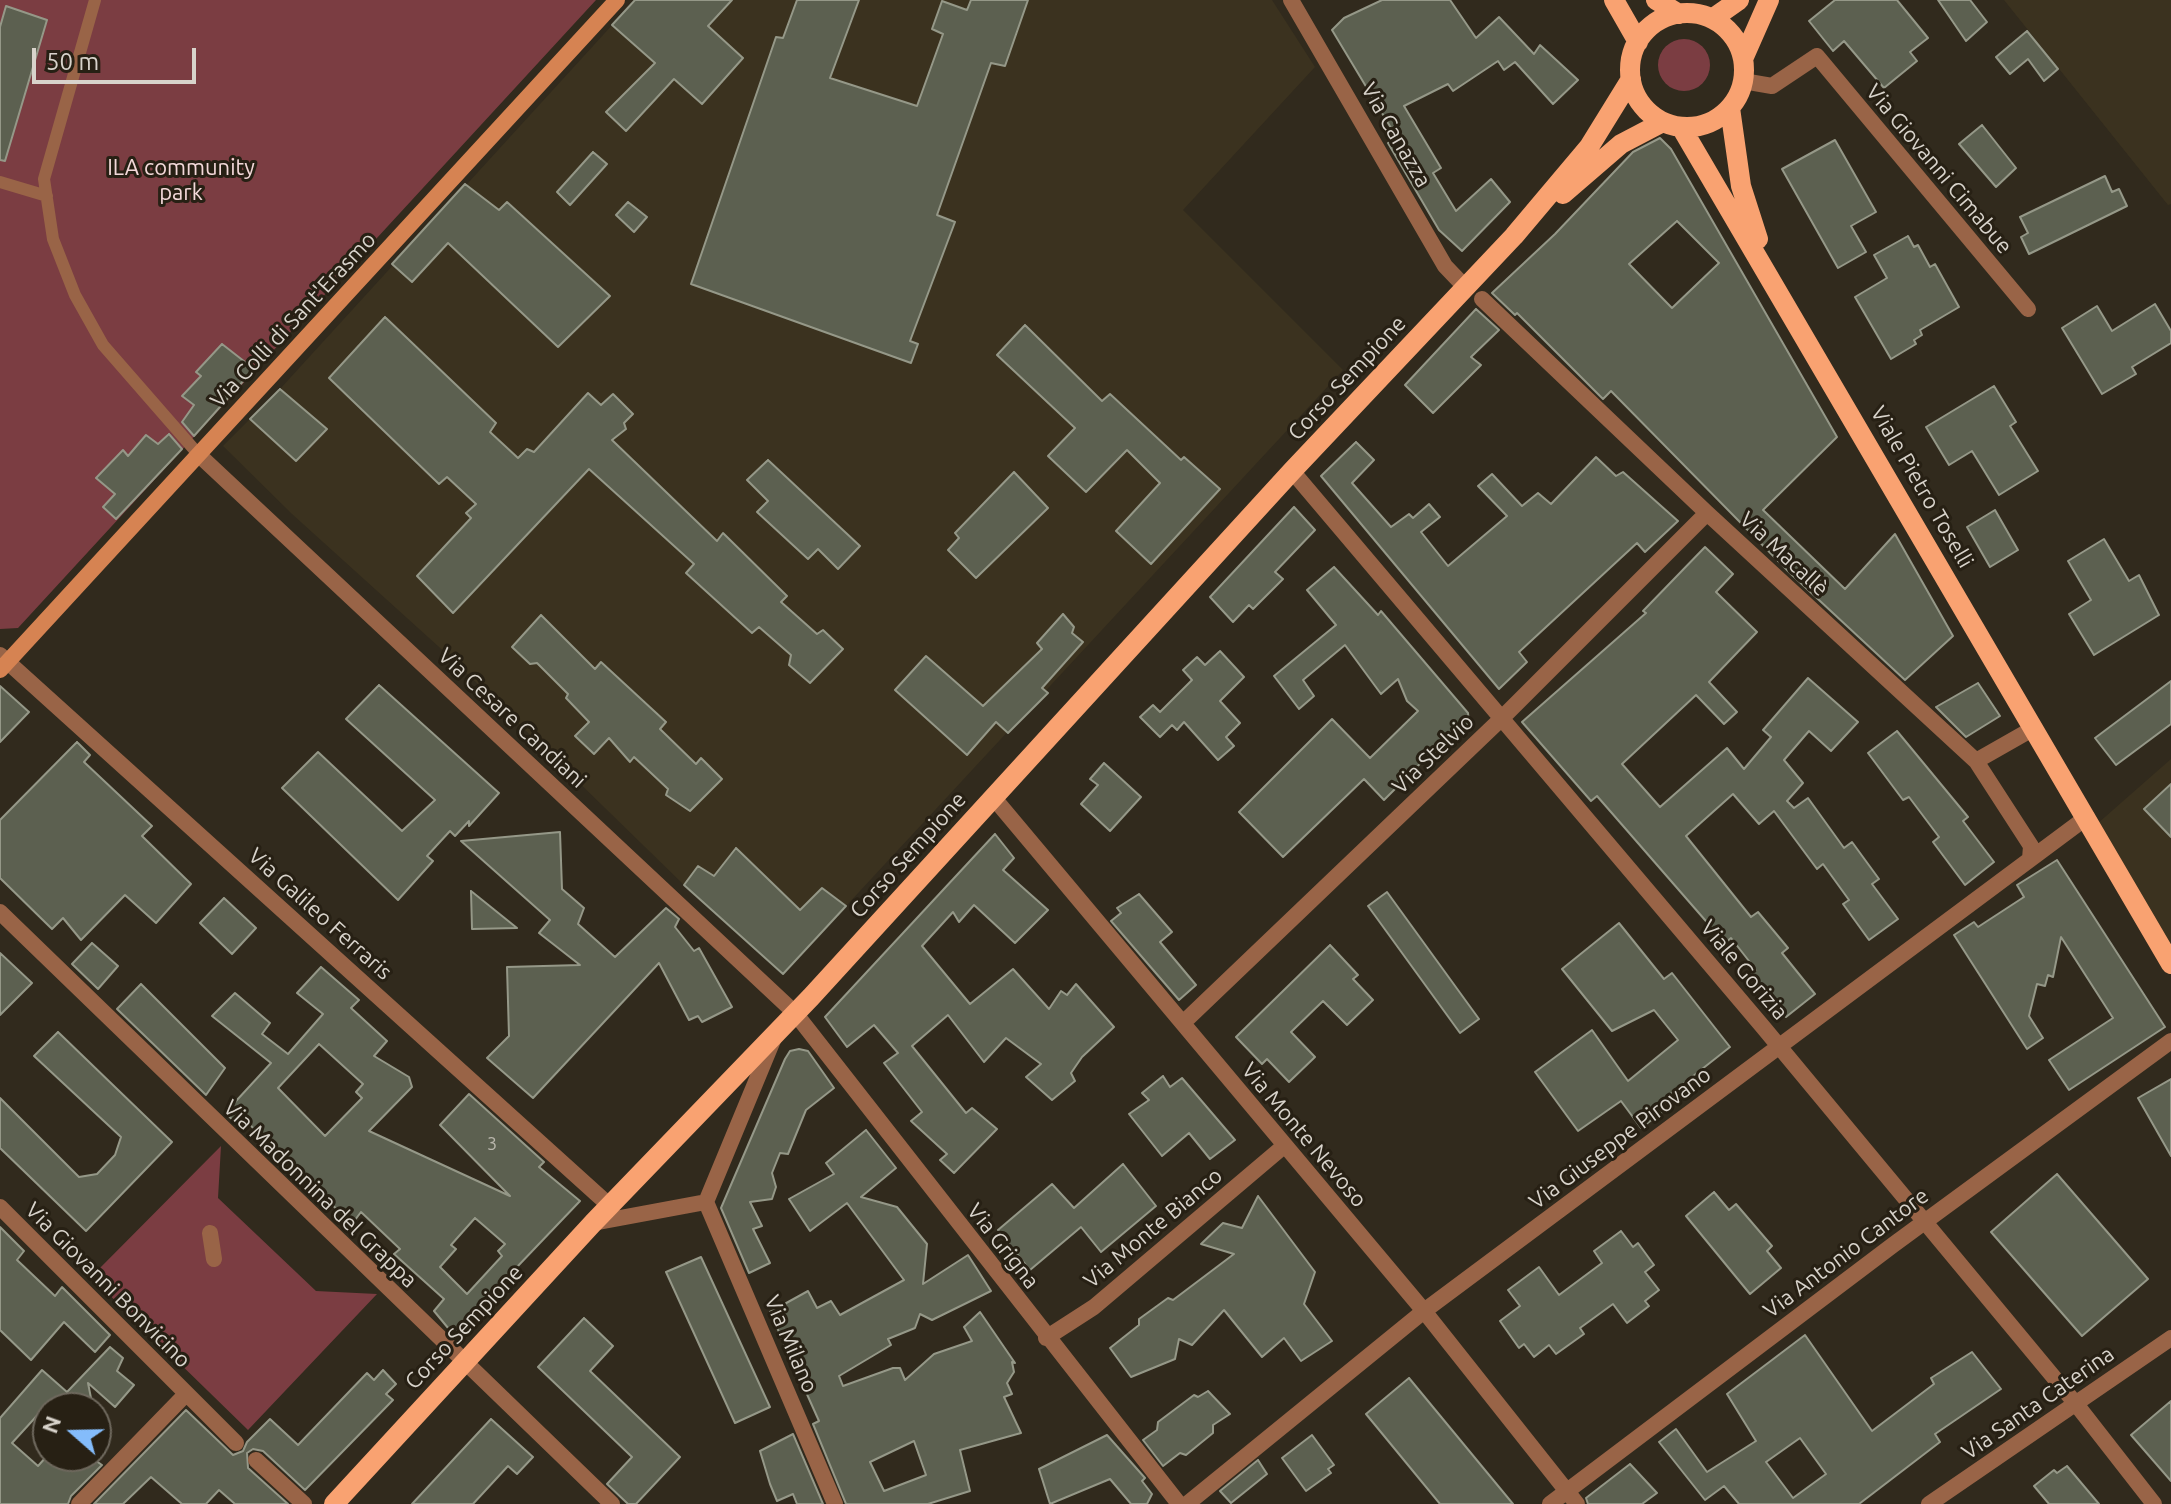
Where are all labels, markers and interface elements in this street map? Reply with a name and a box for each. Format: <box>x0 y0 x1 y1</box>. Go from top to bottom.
scale bar <box>36 32 200 82</box>
text: 50 m <box>46 48 99 75</box>
street label: Via Canazza <box>1355 78 1437 192</box>
street label: Via Giovanni Cimabue <box>1860 79 2018 259</box>
park label: ILA community park <box>107 155 255 206</box>
street label: Via Colli di Sant'Erasmo <box>205 227 381 413</box>
street label: Corso Sempione <box>1283 310 1411 446</box>
street label: Viale Pietro Toselli <box>1865 401 1979 573</box>
street label: Via Macallè <box>1734 506 1834 602</box>
street label: Via Cesare Candiani <box>432 642 592 794</box>
street label: Via Stelvio <box>1387 709 1479 799</box>
street label: Corso Sempione <box>844 787 972 923</box>
street label: Via Galileo Ferraris <box>243 843 397 985</box>
street label: Viale Gorizia <box>1695 915 1793 1025</box>
street label: Via Monte Nevoso <box>1236 1057 1372 1213</box>
street label: Via Giuseppe Pirovano <box>1524 1061 1716 1215</box>
street label: Via Madonnina del Grappa <box>218 1095 422 1293</box>
house number: 3 <box>487 1133 497 1155</box>
street label: Via Monte Bianco <box>1078 1162 1228 1294</box>
street label: Via Antonio Cantore <box>1758 1182 1934 1324</box>
street label: Via Giovanni Bonvicino <box>20 1197 196 1373</box>
street label: Via Grigna <box>961 1198 1045 1294</box>
street label: Corso Sempione <box>400 1259 528 1395</box>
street label: Via Milano <box>759 1291 823 1397</box>
street label: Via Santa Caterina <box>1957 1341 2119 1465</box>
north arrow <box>32 1392 112 1472</box>
text: N <box>36 1412 65 1436</box>

